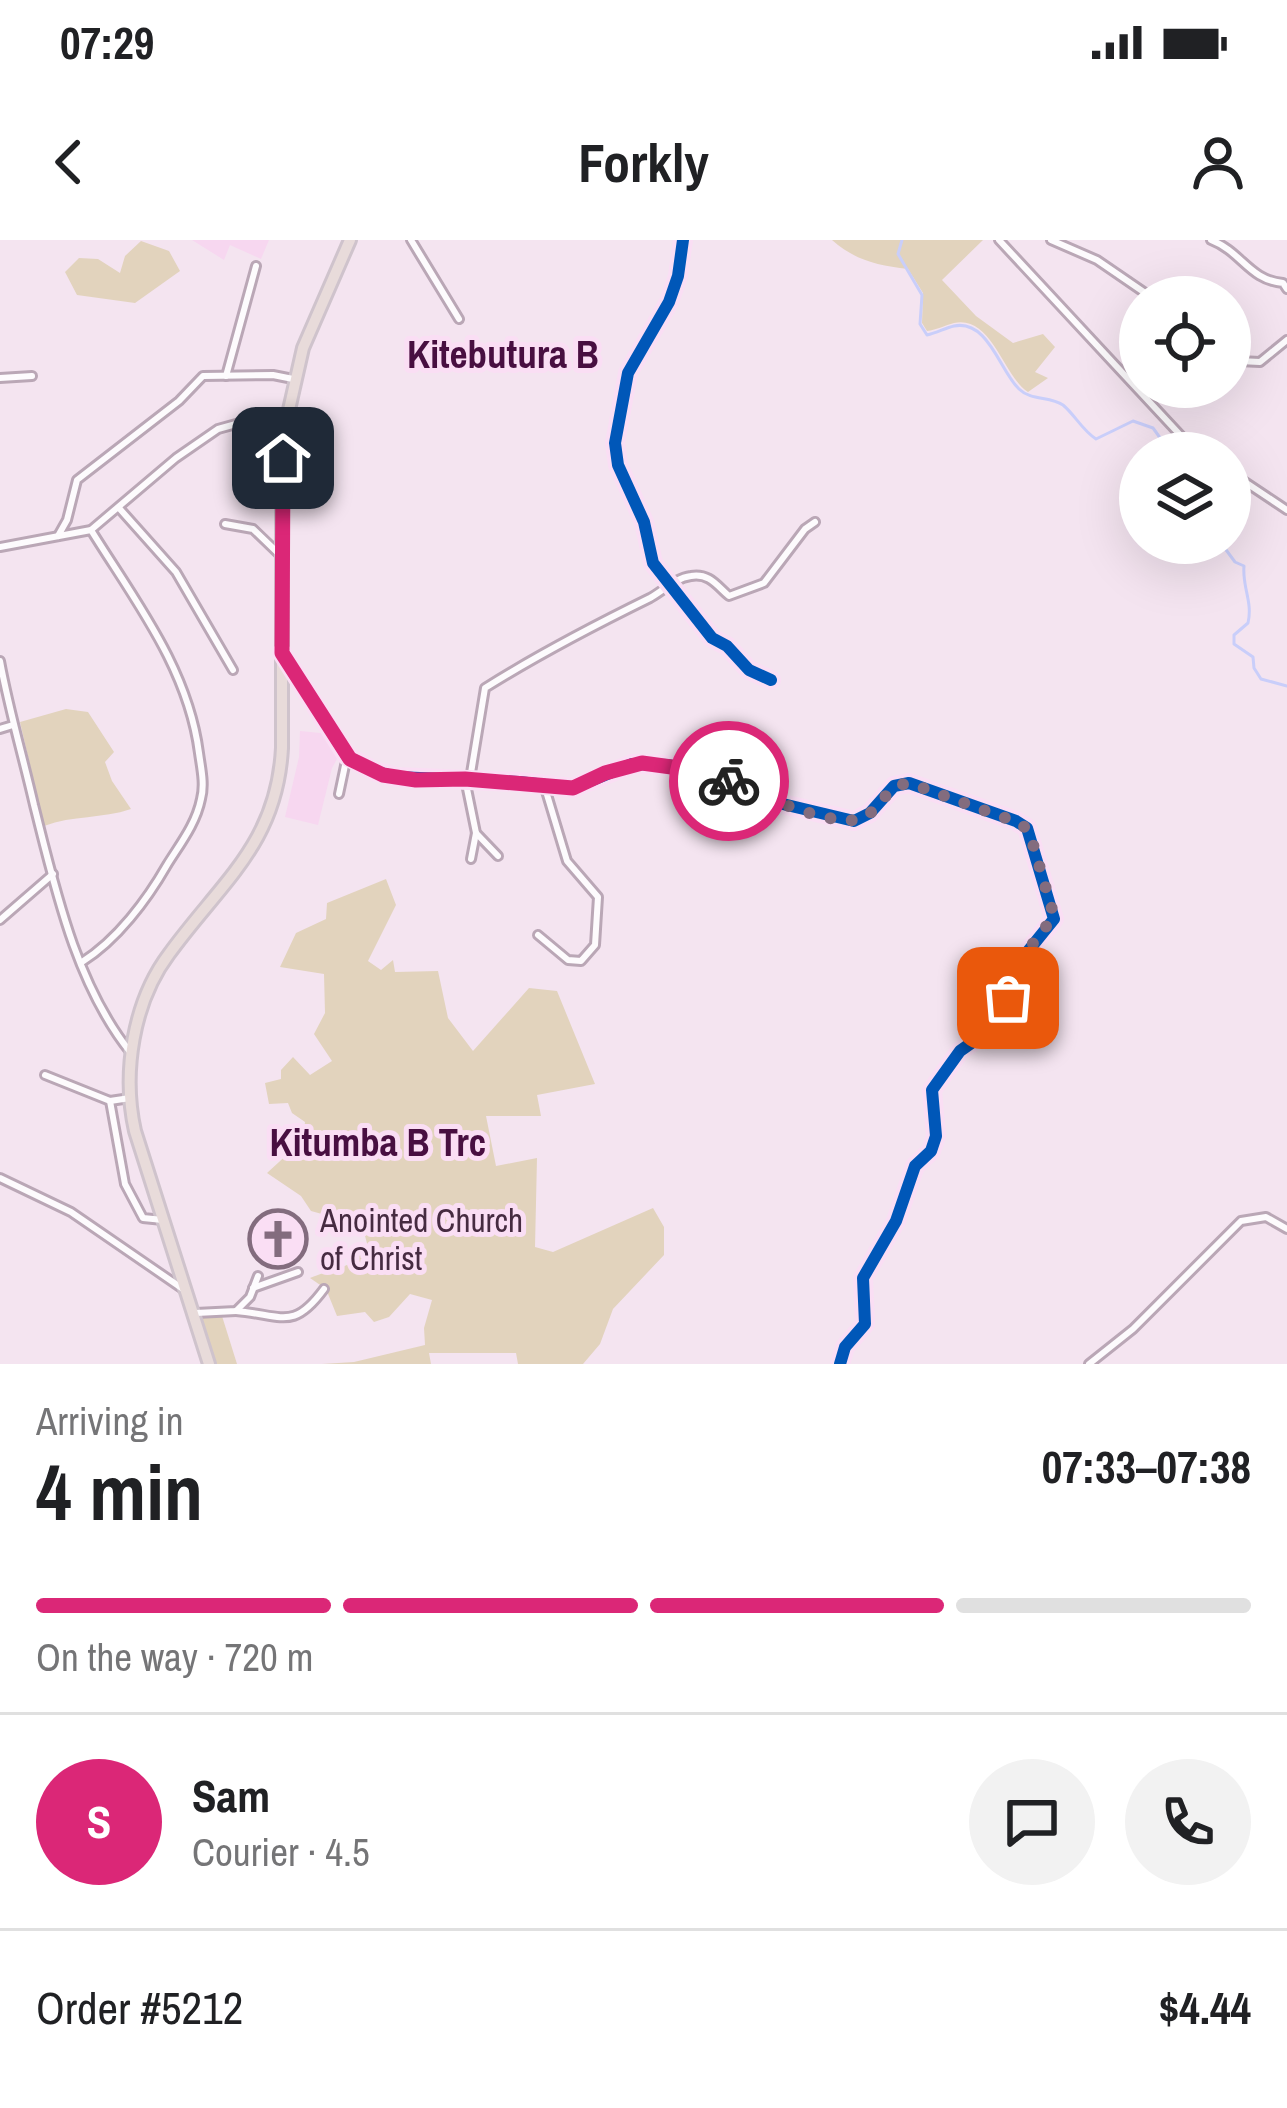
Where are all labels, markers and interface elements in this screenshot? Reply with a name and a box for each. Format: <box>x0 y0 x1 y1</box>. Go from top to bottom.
text: 07:29 <box>60 12 154 73</box>
text: Forkly <box>578 126 709 199</box>
icon: back <box>36 129 102 195</box>
icon: person <box>1185 129 1251 195</box>
map controls <box>1119 276 1251 564</box>
button: locate <box>1119 276 1251 408</box>
district label: Kitebutura B <box>407 328 599 380</box>
pin <box>232 407 334 509</box>
icon: home <box>250 425 316 491</box>
button: layers <box>1119 432 1251 564</box>
courier <box>669 721 789 841</box>
icon: bike <box>696 748 762 814</box>
pin <box>957 947 1059 1049</box>
icon: bag <box>975 965 1041 1031</box>
district label: Kitumba B Trc <box>270 1116 486 1168</box>
place label: Anointed Church of Christ <box>319 1198 523 1280</box>
church icon: Anointed Church of Christ <box>247 1208 309 1270</box>
text: Arriving in <box>36 1395 184 1447</box>
text: 07:33–07:38 <box>1042 1436 1251 1497</box>
text: 4 min <box>36 1439 203 1544</box>
text: On the way · 720 m <box>36 1631 313 1683</box>
button: chat <box>969 1759 1095 1885</box>
button: phone <box>1125 1759 1251 1885</box>
text: Sam <box>192 1765 270 1826</box>
text: S <box>87 1791 111 1852</box>
text: Courier · 4.5 <box>192 1826 370 1878</box>
text: Order #5212 <box>36 1977 243 2038</box>
text: $4.44 <box>1159 1977 1251 2038</box>

